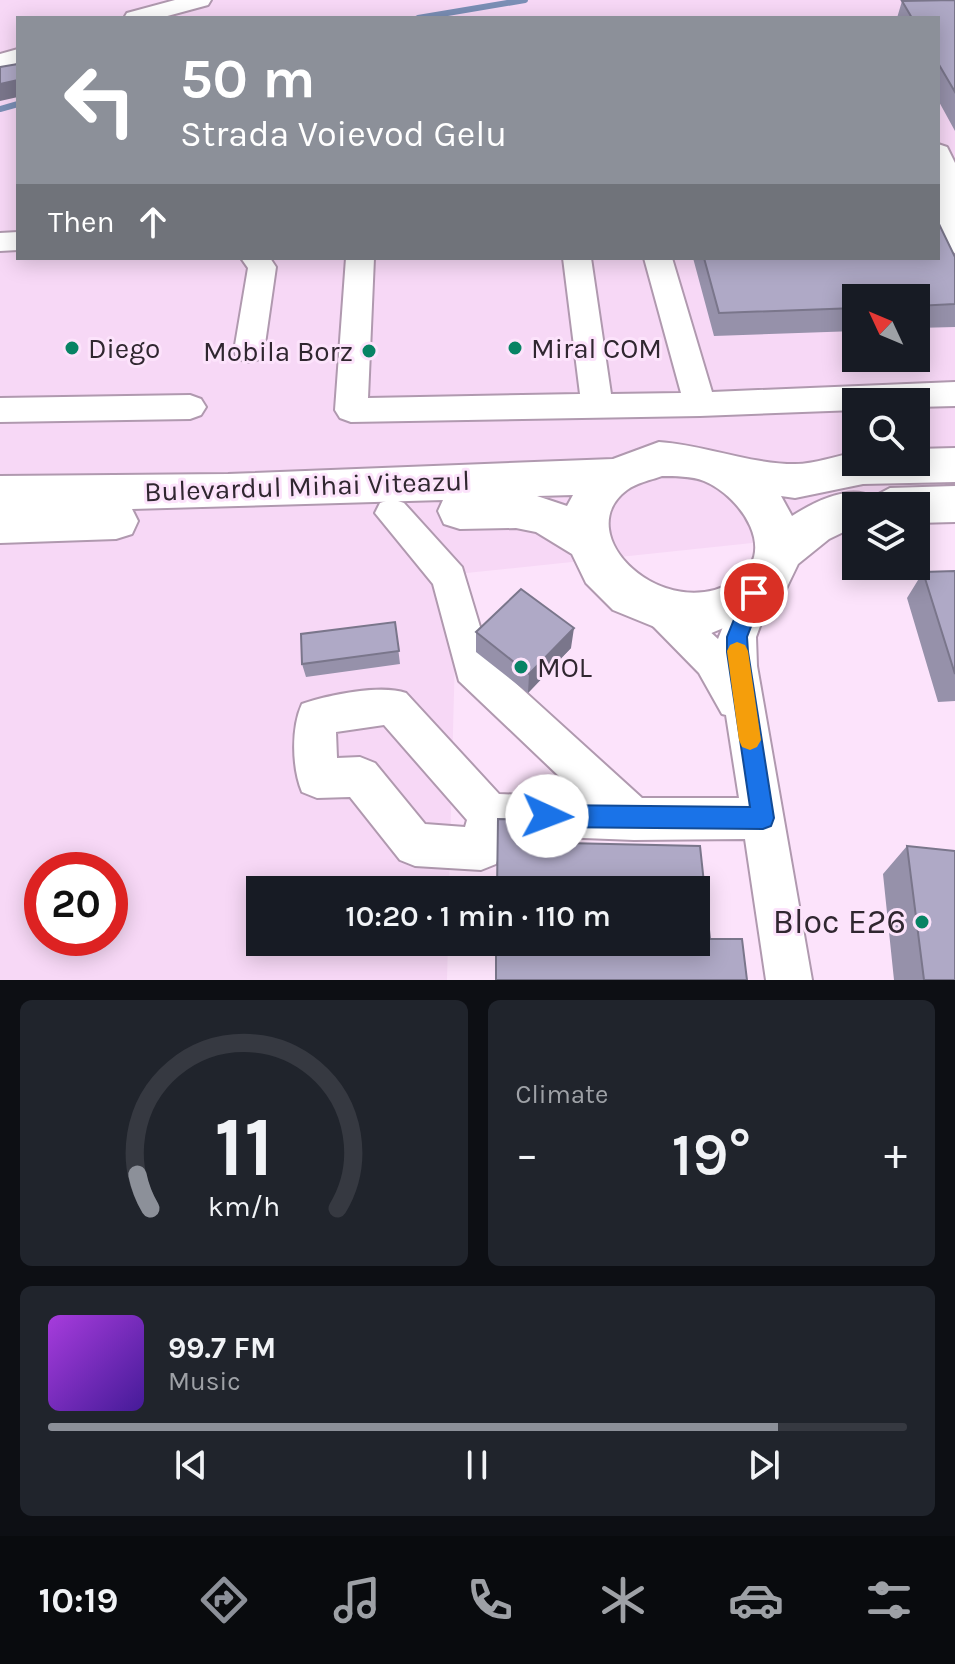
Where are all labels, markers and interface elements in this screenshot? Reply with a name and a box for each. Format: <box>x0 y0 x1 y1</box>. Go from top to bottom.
text: 50 m <box>180 46 315 111</box>
icon: left <box>48 48 152 152</box>
text: Strada Voievod Gelu <box>180 113 507 155</box>
icon: ahead <box>131 200 175 244</box>
text: Then <box>48 204 115 240</box>
north arrow <box>842 284 930 372</box>
map controls <box>842 284 930 580</box>
place label: Diego <box>88 332 160 365</box>
place label: Miral COM <box>531 332 662 365</box>
place label: Mobila Borz <box>203 335 353 368</box>
marker: Diego <box>63 339 81 357</box>
marker: Miral COM <box>506 339 524 357</box>
marker: Mobila Borz <box>360 342 378 360</box>
button: search <box>842 388 930 476</box>
street label: Bulevardul Mihai Viteazul <box>143 464 471 508</box>
button: layers <box>842 492 930 580</box>
pin <box>720 559 788 627</box>
icon: arrive <box>732 571 776 615</box>
place label: MOL <box>537 651 592 684</box>
marker: MOL <box>512 658 530 676</box>
position arrow <box>505 774 589 858</box>
speed limit sign: 20 <box>24 852 128 956</box>
text: 10:20 · 1 min · 110 m <box>345 898 611 934</box>
place label: Bloc E26 <box>773 902 906 942</box>
marker: Bloc E26 <box>913 913 931 931</box>
text: Climate <box>516 1079 608 1110</box>
text: 11 <box>214 1099 273 1196</box>
text: 19° <box>671 1120 751 1190</box>
text: − <box>516 1129 539 1180</box>
text: + <box>884 1129 907 1180</box>
text: km/h <box>208 1190 280 1223</box>
text: 99.7 FM <box>168 1330 276 1366</box>
text: Music <box>168 1366 241 1397</box>
icon: previous <box>169 1443 213 1487</box>
icon: pause <box>455 1443 499 1487</box>
icon: next <box>742 1443 786 1487</box>
icon: directions <box>196 1572 252 1628</box>
icon: music <box>329 1572 385 1628</box>
icon: phone <box>462 1572 518 1628</box>
icon: climate <box>595 1572 651 1628</box>
icon: car <box>728 1572 784 1628</box>
icon: filters <box>861 1572 917 1628</box>
text: 10:19 <box>38 1579 119 1621</box>

